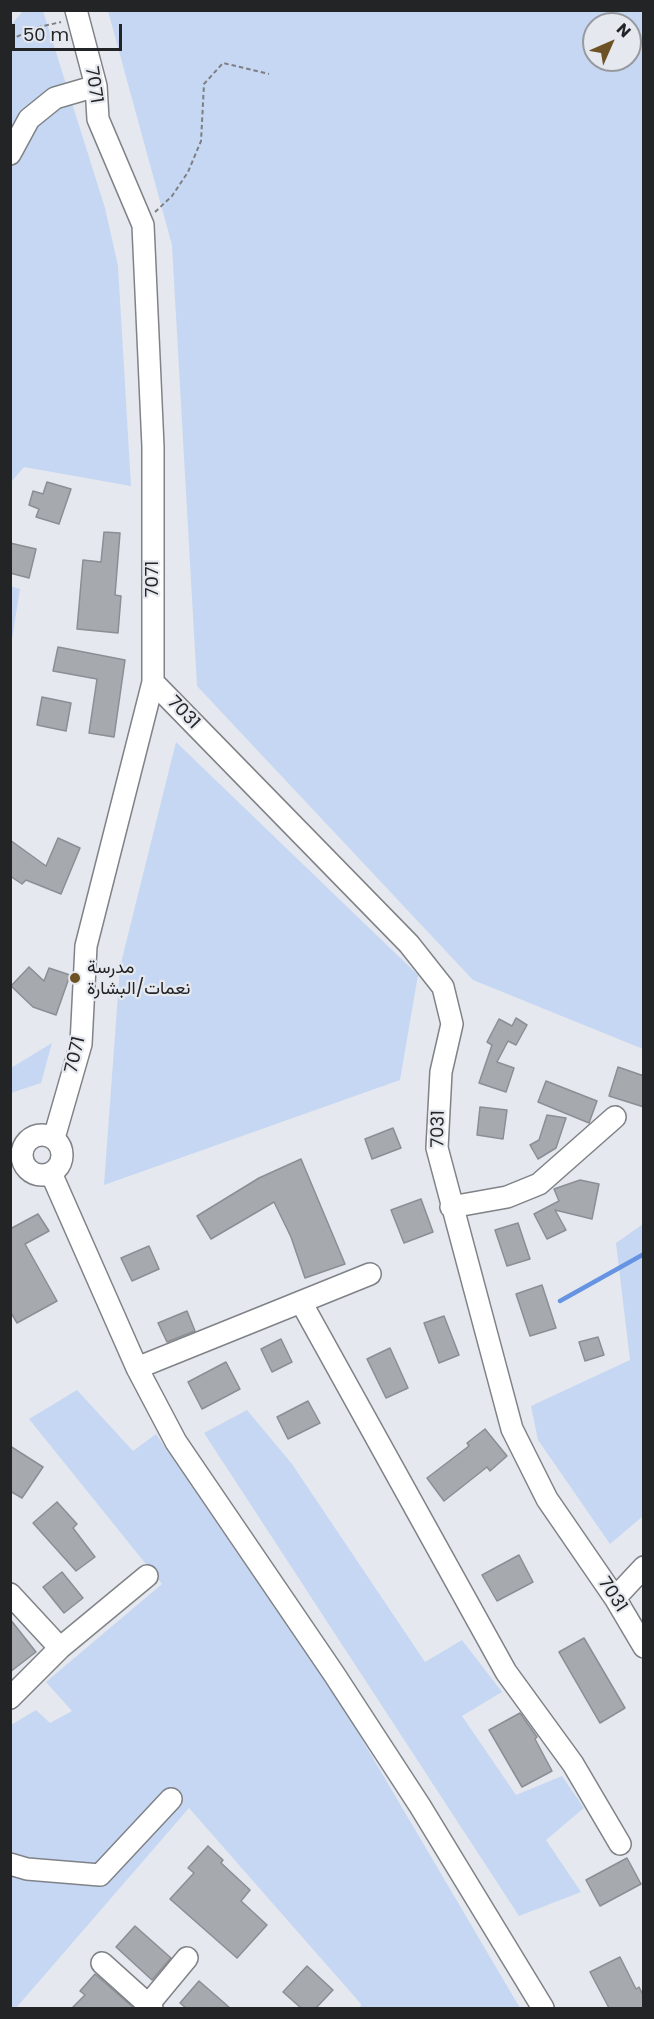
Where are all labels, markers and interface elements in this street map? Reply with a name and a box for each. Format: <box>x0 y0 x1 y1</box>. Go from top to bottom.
scale bar <box>15 12 124 50</box>
north arrow <box>582 12 642 72</box>
text: N <box>611 18 636 43</box>
text: 50 m <box>23 22 69 47</box>
street label: 7071 <box>79 65 107 105</box>
street label: 7071 <box>142 561 164 597</box>
street label: 7031 <box>162 692 204 734</box>
place label: مدرسة نعمات/البشارة <box>87 957 190 1000</box>
marker: مدرسة نعمات/البشارة <box>68 971 82 985</box>
street label: 7071 <box>61 1035 91 1075</box>
street label: 7031 <box>428 1110 450 1148</box>
street label: 7031 <box>593 1573 631 1617</box>

